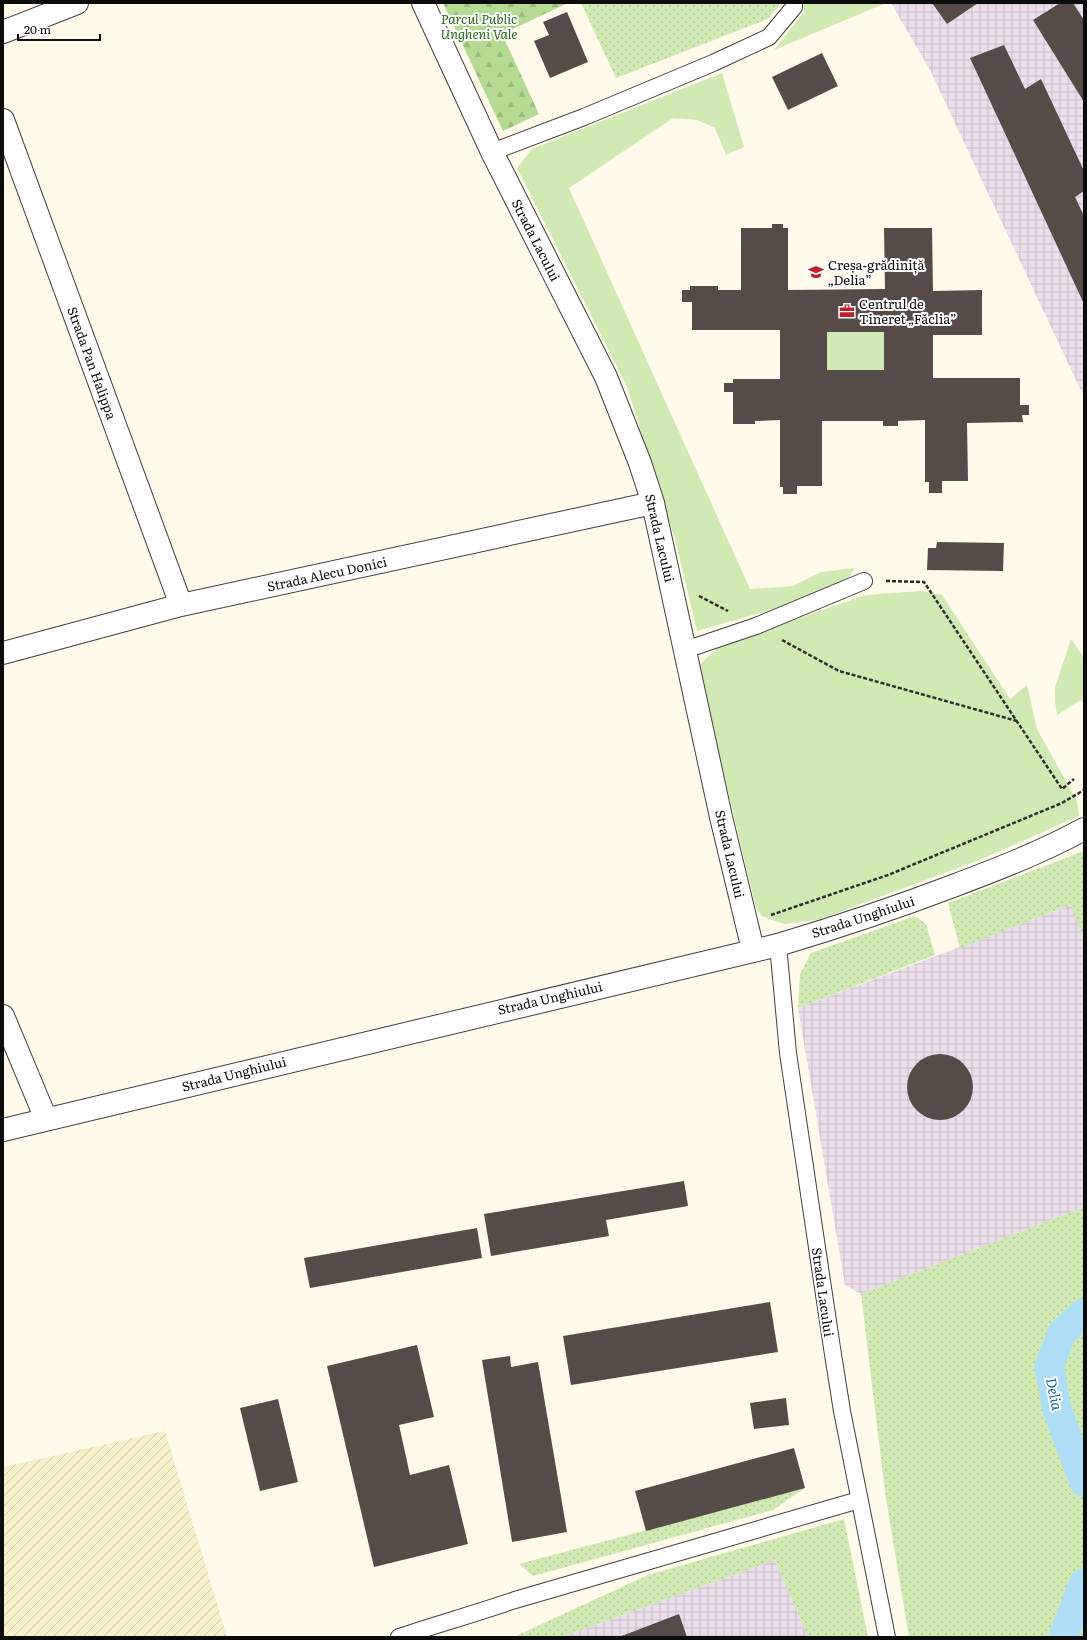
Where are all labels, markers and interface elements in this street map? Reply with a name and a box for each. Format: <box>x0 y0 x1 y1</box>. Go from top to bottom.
park label: Parcul Public Ungheni Vale <box>440 9 518 43</box>
scale bar <box>18 16 100 42</box>
text: 20 m <box>24 20 51 38</box>
street label: Strada Lacului <box>508 195 566 285</box>
place label: Creșa-grădiniță „Delia” <box>828 255 924 289</box>
school or university icon: Creșa-grădiniță „Delia” <box>807 263 825 281</box>
place label: Centrul de Tineret „Făclia” <box>859 294 957 328</box>
office icon: Centrul de Tineret „Făclia” <box>838 302 856 320</box>
street label: Strada Pan Halippa <box>63 304 122 422</box>
street label: Strada Lacului <box>641 492 680 584</box>
street label: Strada Alecu Donici <box>265 551 389 596</box>
street label: Strada Lacului <box>711 808 750 900</box>
street label: Strada Unghiului <box>809 891 917 942</box>
street label: Strada Unghiului <box>496 976 605 1019</box>
street label: Strada Unghiului <box>180 1051 289 1096</box>
street label: Strada Lacului <box>808 1246 839 1338</box>
water label: Delia <box>1042 1376 1068 1412</box>

